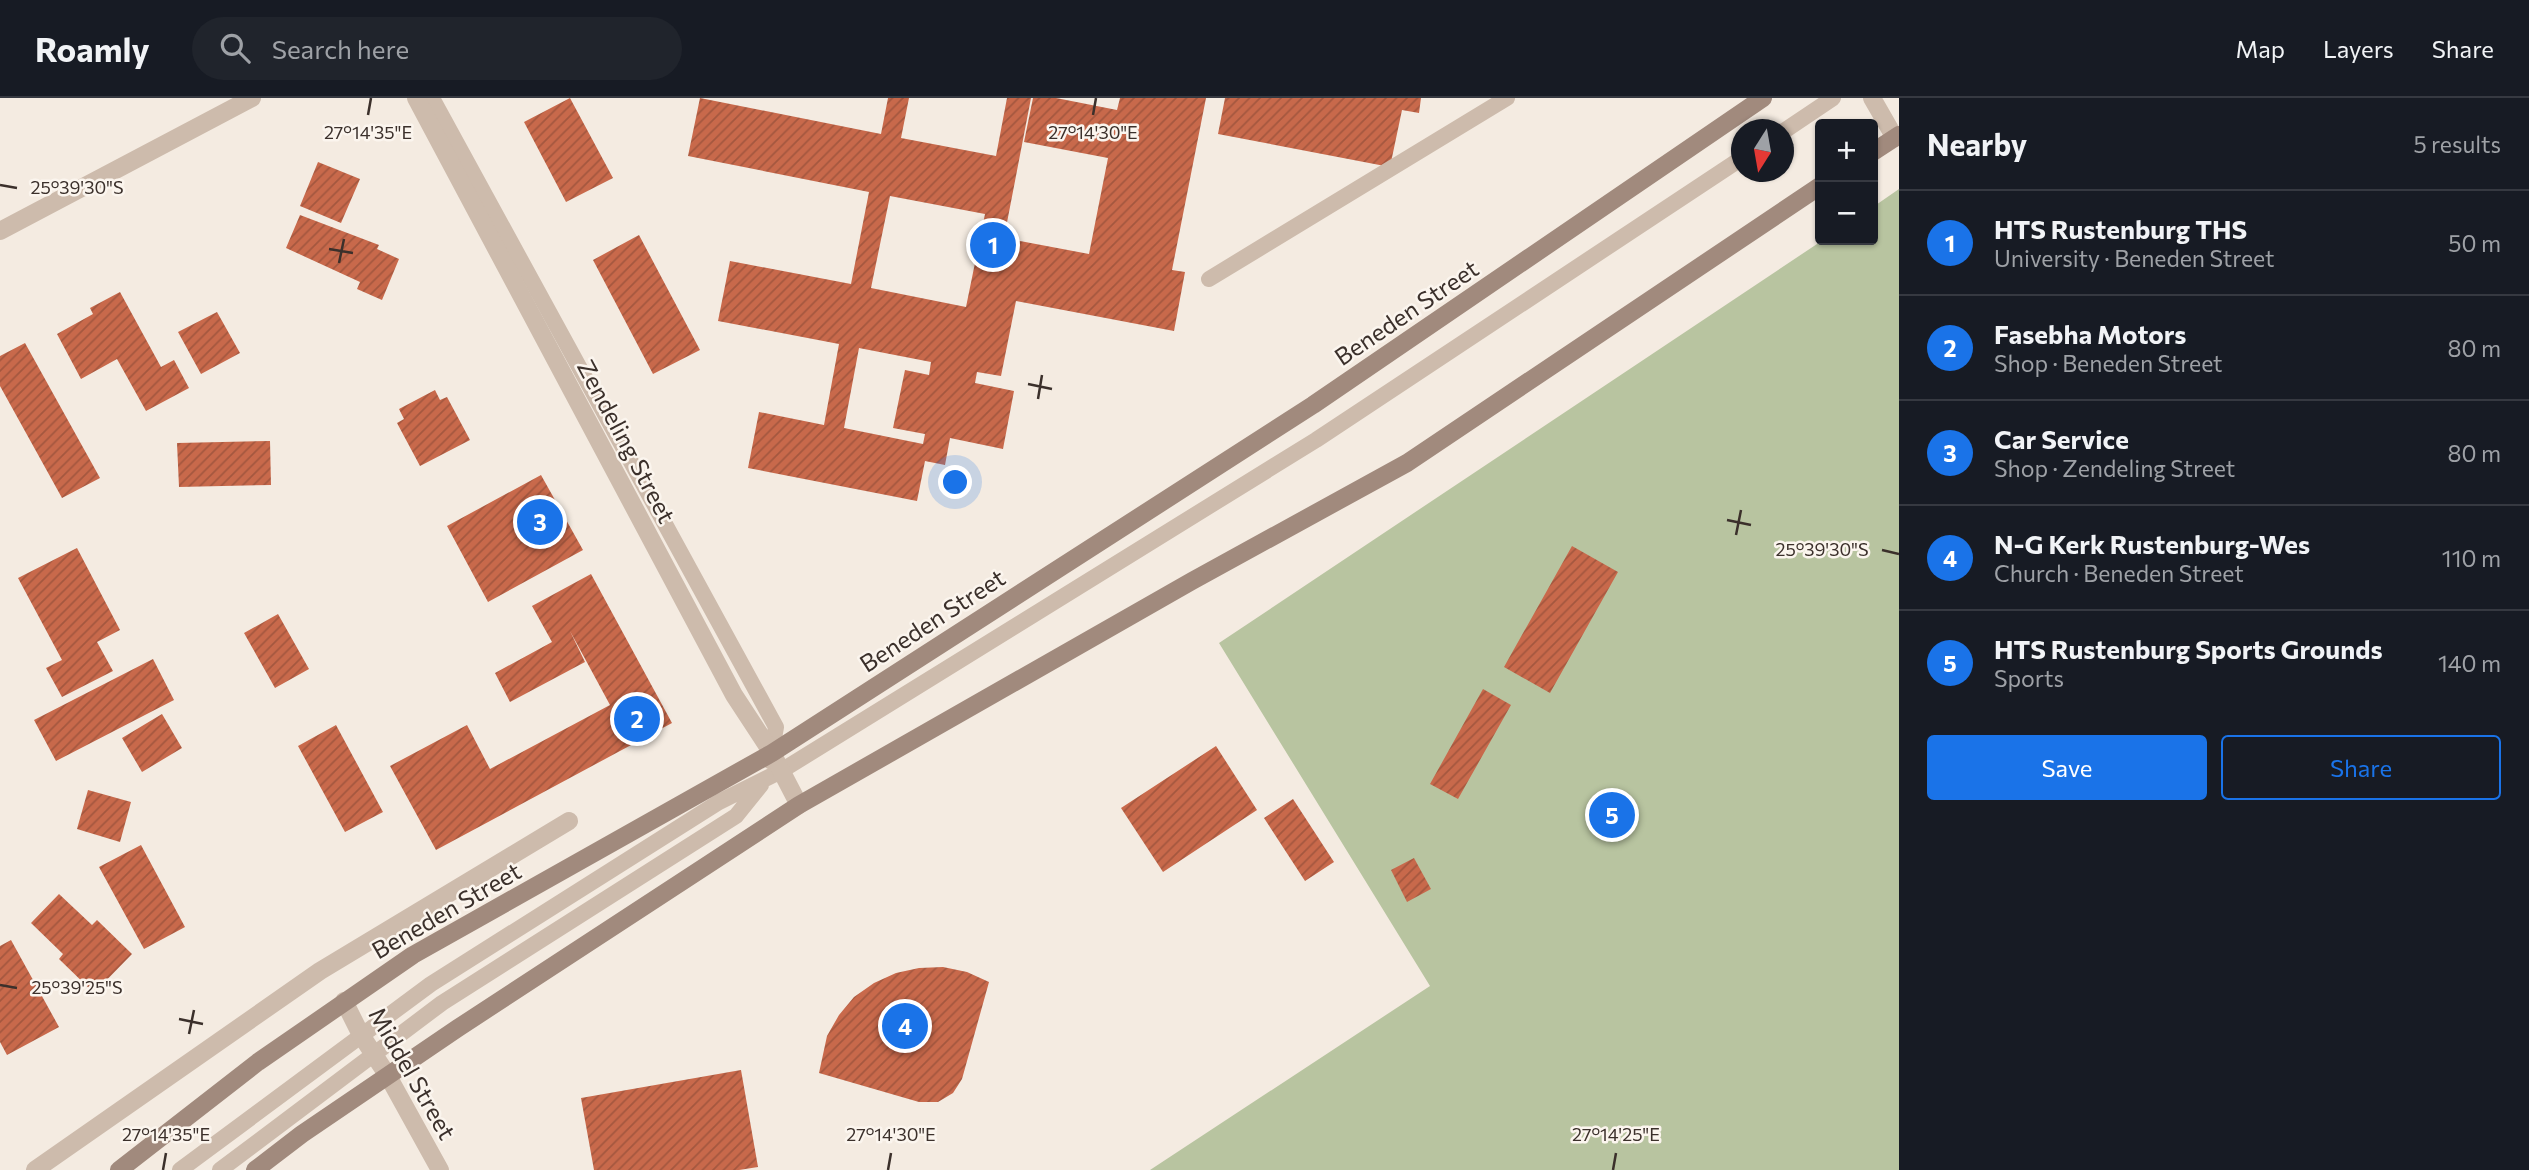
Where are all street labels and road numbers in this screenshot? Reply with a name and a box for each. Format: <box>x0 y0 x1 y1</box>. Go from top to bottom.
street label: Beneden Street <box>1329 253 1484 371</box>
street label: Zendeling Street <box>572 354 682 528</box>
street label: Beneden Street <box>854 562 1010 678</box>
street label: Beneden Street <box>366 856 526 964</box>
street label: Middel Street <box>363 1002 463 1144</box>

